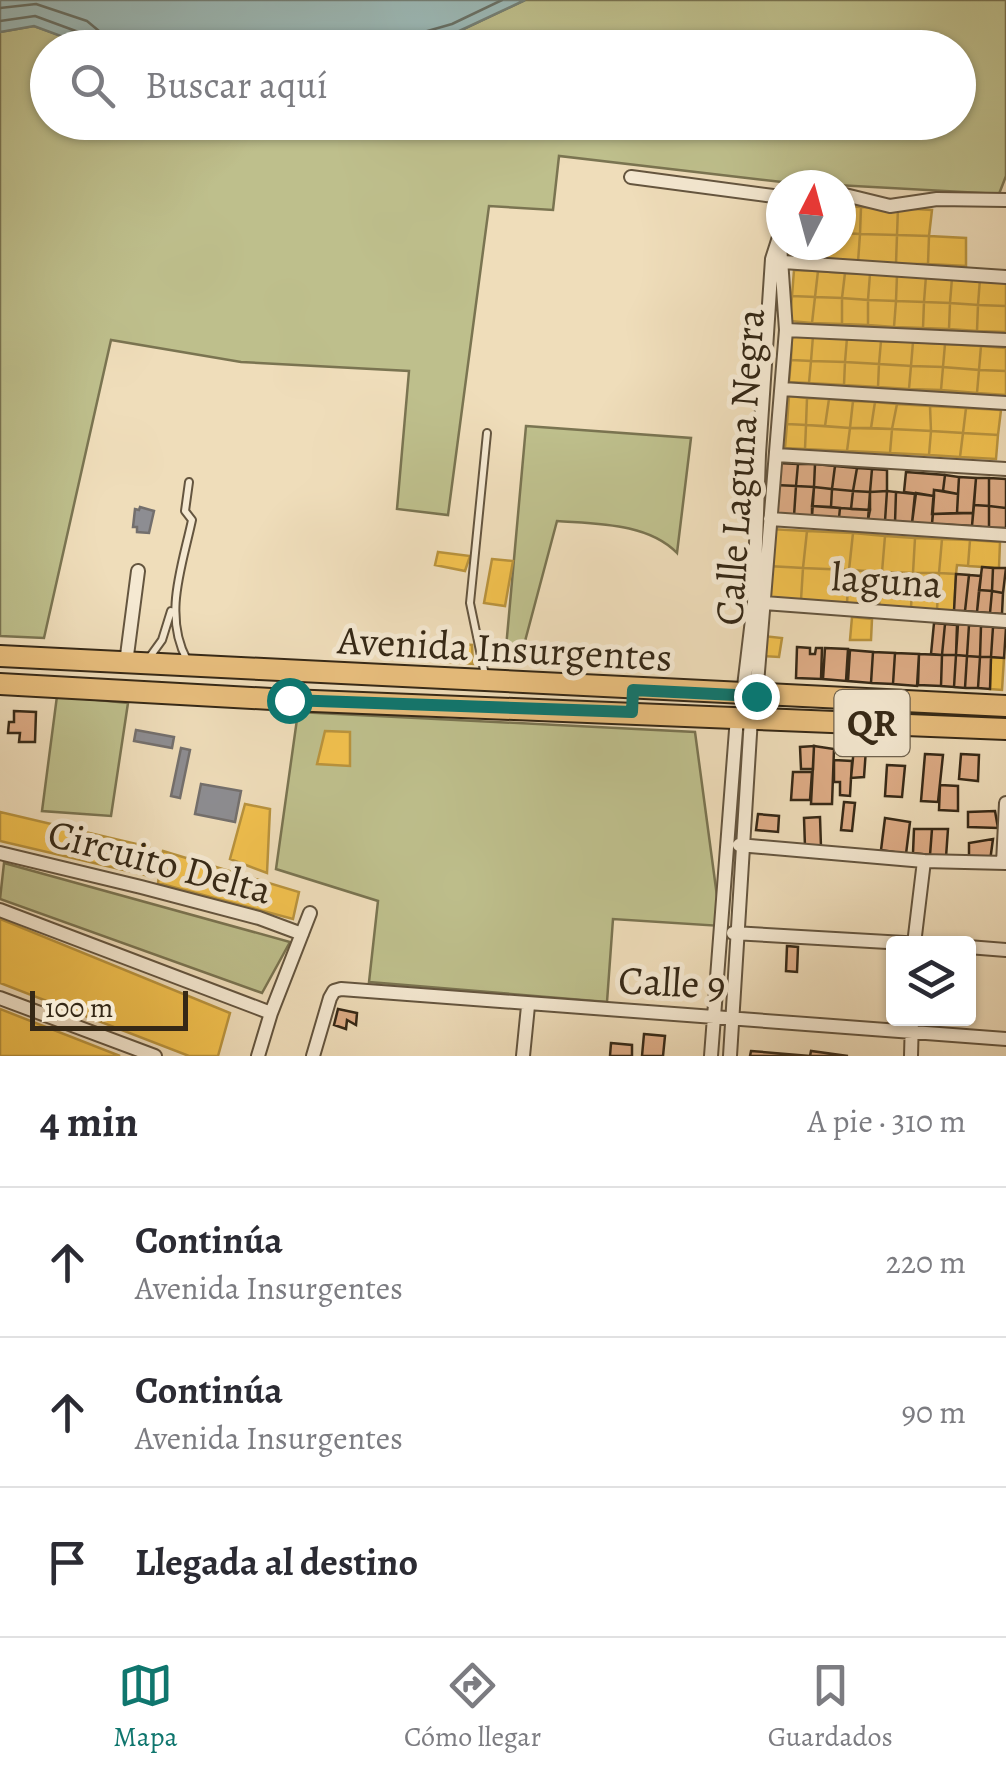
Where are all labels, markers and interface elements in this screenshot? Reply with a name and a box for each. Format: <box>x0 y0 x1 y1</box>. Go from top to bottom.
search box <box>30 30 976 140</box>
icon: search <box>65 58 120 113</box>
text: Buscar aquí <box>145 59 328 111</box>
north arrow <box>766 170 856 260</box>
street label: Calle Laguna Negra <box>701 307 778 627</box>
street label: laguna <box>830 549 944 612</box>
street label: Avenida Insurgentes <box>335 612 674 685</box>
route end <box>734 674 780 720</box>
route start <box>267 678 313 724</box>
road number: QR <box>834 690 910 756</box>
street label: Circuito Delta <box>42 805 278 918</box>
map controls <box>886 936 976 1026</box>
button: layers <box>886 936 976 1026</box>
street label: Calle 9 <box>617 952 727 1013</box>
scale bar <box>30 986 188 1030</box>
text: 100 m <box>45 989 113 1027</box>
text: 4 min <box>40 1093 138 1150</box>
text: A pie · 310 m <box>807 1099 966 1143</box>
text: Continúa <box>135 1214 283 1266</box>
icon: ahead <box>40 1235 95 1290</box>
text: 220 m <box>886 1240 966 1284</box>
text: Avenida Insurgentes <box>135 1266 403 1310</box>
text: Continúa <box>135 1364 283 1416</box>
icon: ahead <box>40 1385 95 1440</box>
text: 90 m <box>901 1390 966 1434</box>
text: Avenida Insurgentes <box>135 1416 403 1460</box>
icon: arrive <box>40 1535 95 1590</box>
text: Llegada al destino <box>135 1536 418 1588</box>
tab: Mapa <box>113 1658 178 1756</box>
tab: Cómo llegar <box>404 1658 541 1756</box>
tab: Guardados <box>768 1658 893 1756</box>

